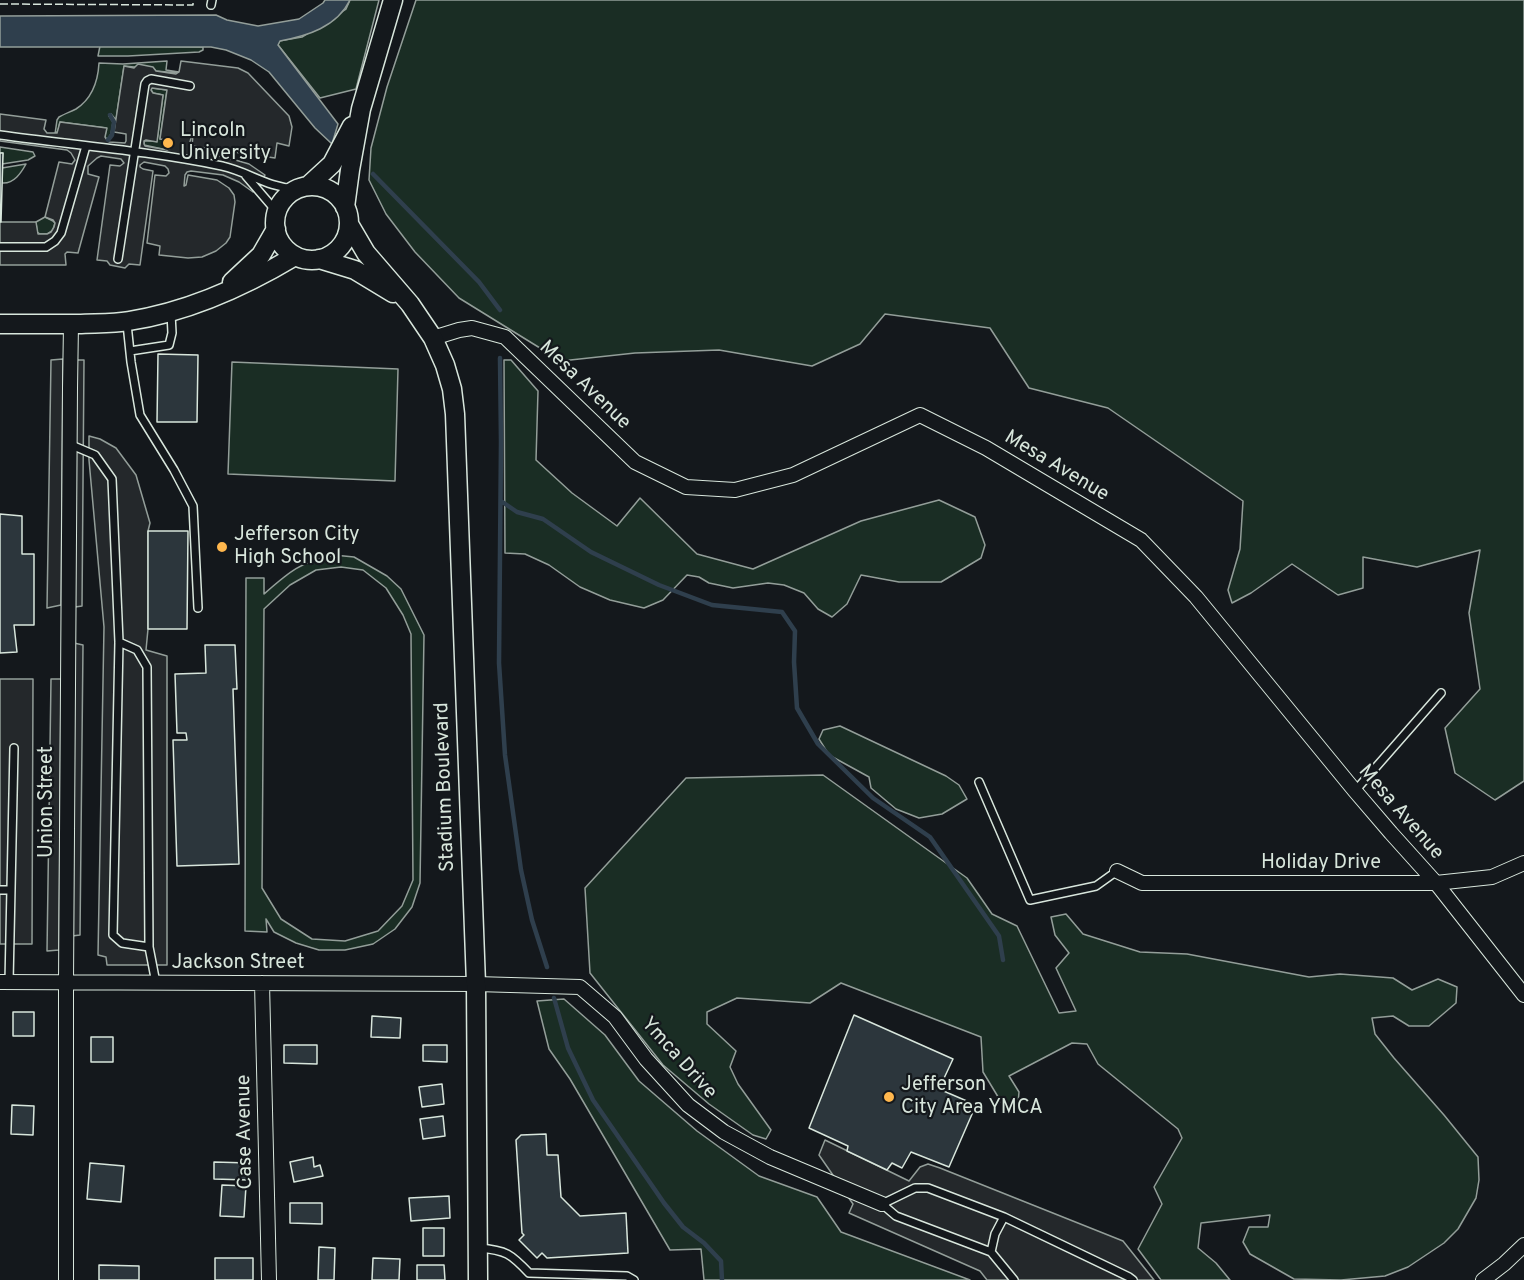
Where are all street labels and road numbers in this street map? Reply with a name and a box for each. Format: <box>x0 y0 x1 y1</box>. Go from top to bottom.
street label: Mesa Avenue <box>533 336 635 436</box>
street label: Mesa Avenue <box>999 426 1113 508</box>
street label: Stadium Boulevard <box>431 702 461 872</box>
street label: Union Street <box>36 746 60 858</box>
street label: Mesa Avenue <box>1352 761 1448 865</box>
street label: Holiday Drive <box>1261 852 1381 876</box>
street label: Jackson Street <box>171 952 305 976</box>
street label: Ymca Drive <box>635 1013 721 1105</box>
street label: Case Avenue <box>233 1074 259 1190</box>

